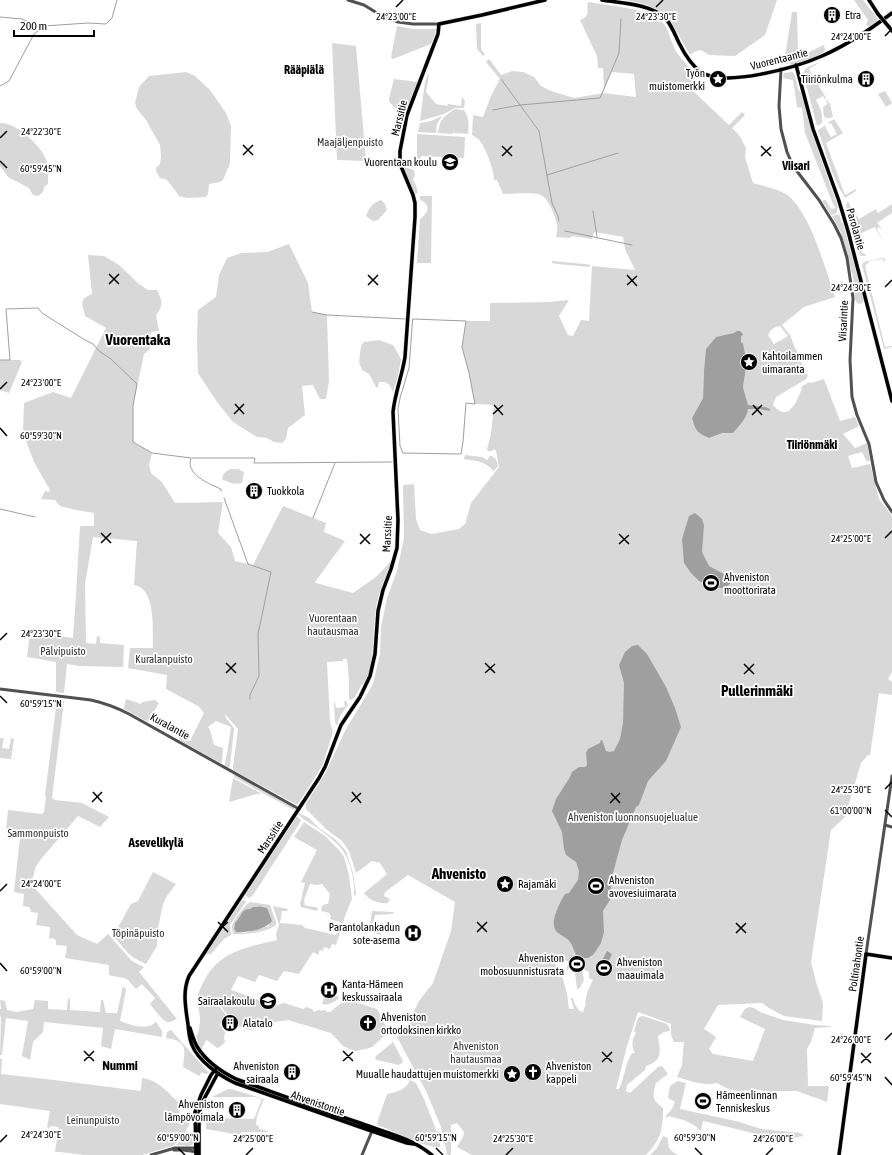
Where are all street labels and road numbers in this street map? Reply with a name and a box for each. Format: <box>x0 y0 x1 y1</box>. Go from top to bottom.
street label: Vuorentaantie <box>749 46 809 72</box>
street label: Marssitie <box>389 99 409 137</box>
street label: Parolantie <box>844 207 868 251</box>
street label: Viisarintie <box>836 300 850 342</box>
street label: Marssitie <box>380 515 394 553</box>
street label: Kuralantie <box>148 710 192 742</box>
street label: Marssitie <box>255 818 285 856</box>
street label: Poltinahontie <box>846 935 866 993</box>
street label: Ahvenistontie <box>289 1088 347 1118</box>

